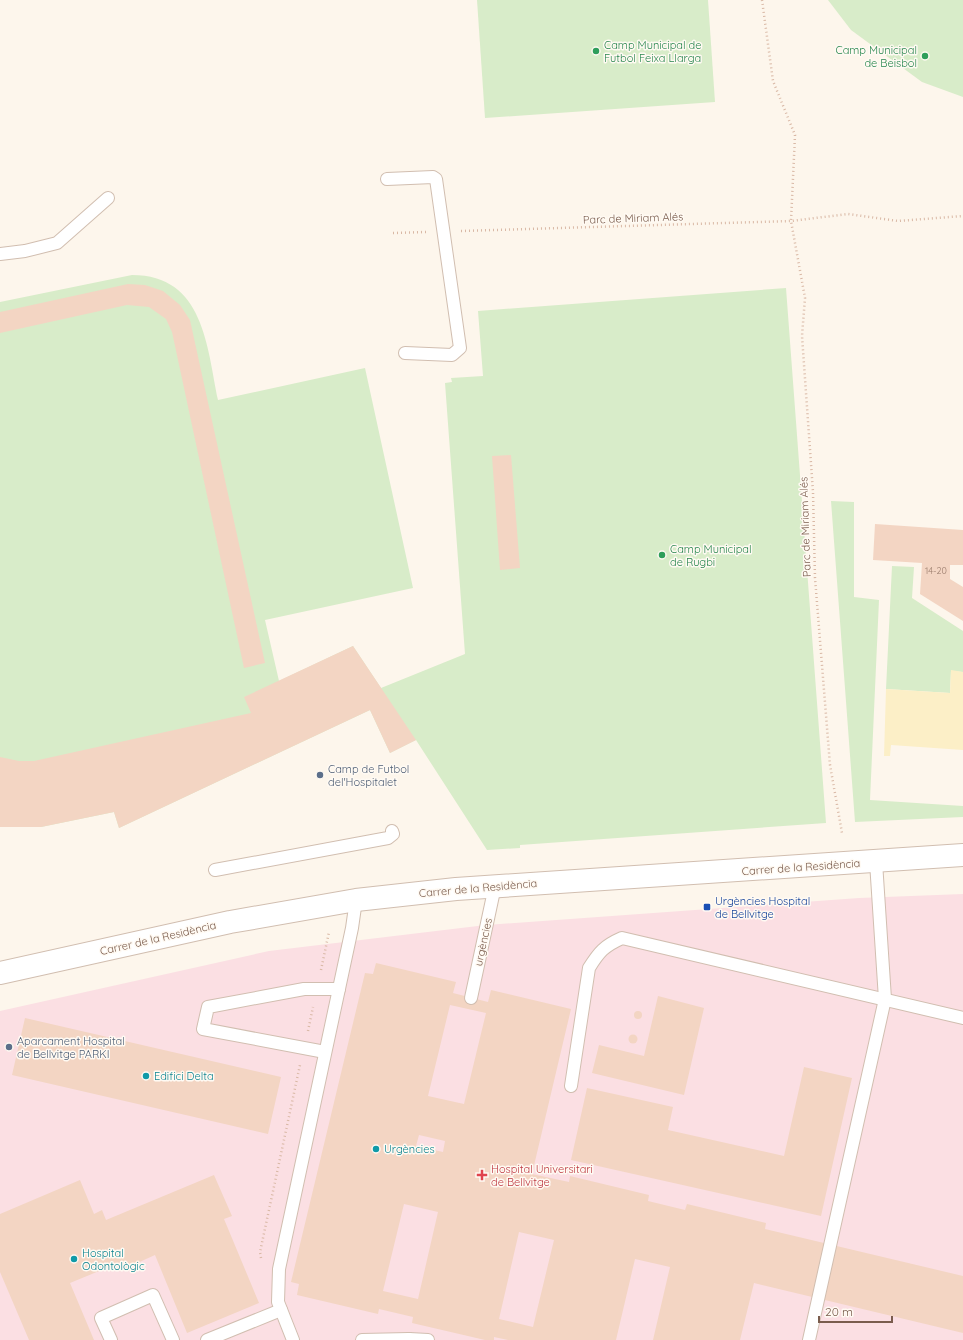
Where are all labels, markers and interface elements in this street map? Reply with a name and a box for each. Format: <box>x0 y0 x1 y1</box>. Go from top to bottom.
place label: Camp Municipal de Futbol Feixa Llarga <box>604 38 701 65</box>
place label: Camp Municipal de Beisbol <box>835 43 917 70</box>
marker: Camp Municipal de Futbol Feixa Llarga <box>591 46 601 56</box>
marker: Camp Municipal de Beisbol <box>920 51 930 61</box>
street label: Parc de Miriam Alés <box>583 209 683 227</box>
street label: Parc de Miriam Alés <box>796 477 814 577</box>
place label: Camp Municipal de Rugbi <box>670 542 752 569</box>
marker: Camp Municipal de Rugbi <box>657 550 667 560</box>
house number: 14-20 <box>925 565 947 576</box>
place label: Camp de Futbol del'Hospitalet <box>328 762 409 789</box>
marker: Camp de Futbol del'Hospitalet <box>315 770 325 780</box>
street label: Carrer de la Residència <box>741 856 861 878</box>
street label: Carrer de la Residència <box>418 876 538 900</box>
place label: Urgències Hospital de Bellvitge <box>715 894 810 921</box>
marker: Urgències Hospital de Bellvitge <box>702 902 712 912</box>
street label: urgències <box>471 917 495 967</box>
street label: Carrer de la Residència <box>99 918 217 958</box>
place label: Aparcament Hospital de Bellvitge PARKI <box>17 1034 125 1061</box>
marker: Aparcament Hospital de Bellvitge PARKI <box>4 1042 14 1052</box>
place label: Edifici Delta <box>154 1069 214 1083</box>
marker: Edifici Delta <box>141 1071 151 1081</box>
place label: Urgències <box>384 1142 435 1156</box>
marker: Urgències <box>371 1144 381 1154</box>
place label: Hospital Universitari de Bellvitge <box>491 1162 593 1189</box>
marker: Hospital Universitari de Bellvitge <box>476 1169 488 1181</box>
place label: Hospital Odontològic <box>82 1246 145 1273</box>
marker: Hospital Odontològic <box>69 1254 79 1264</box>
scale bar <box>819 1298 892 1324</box>
text: 20 m <box>825 1304 853 1319</box>

